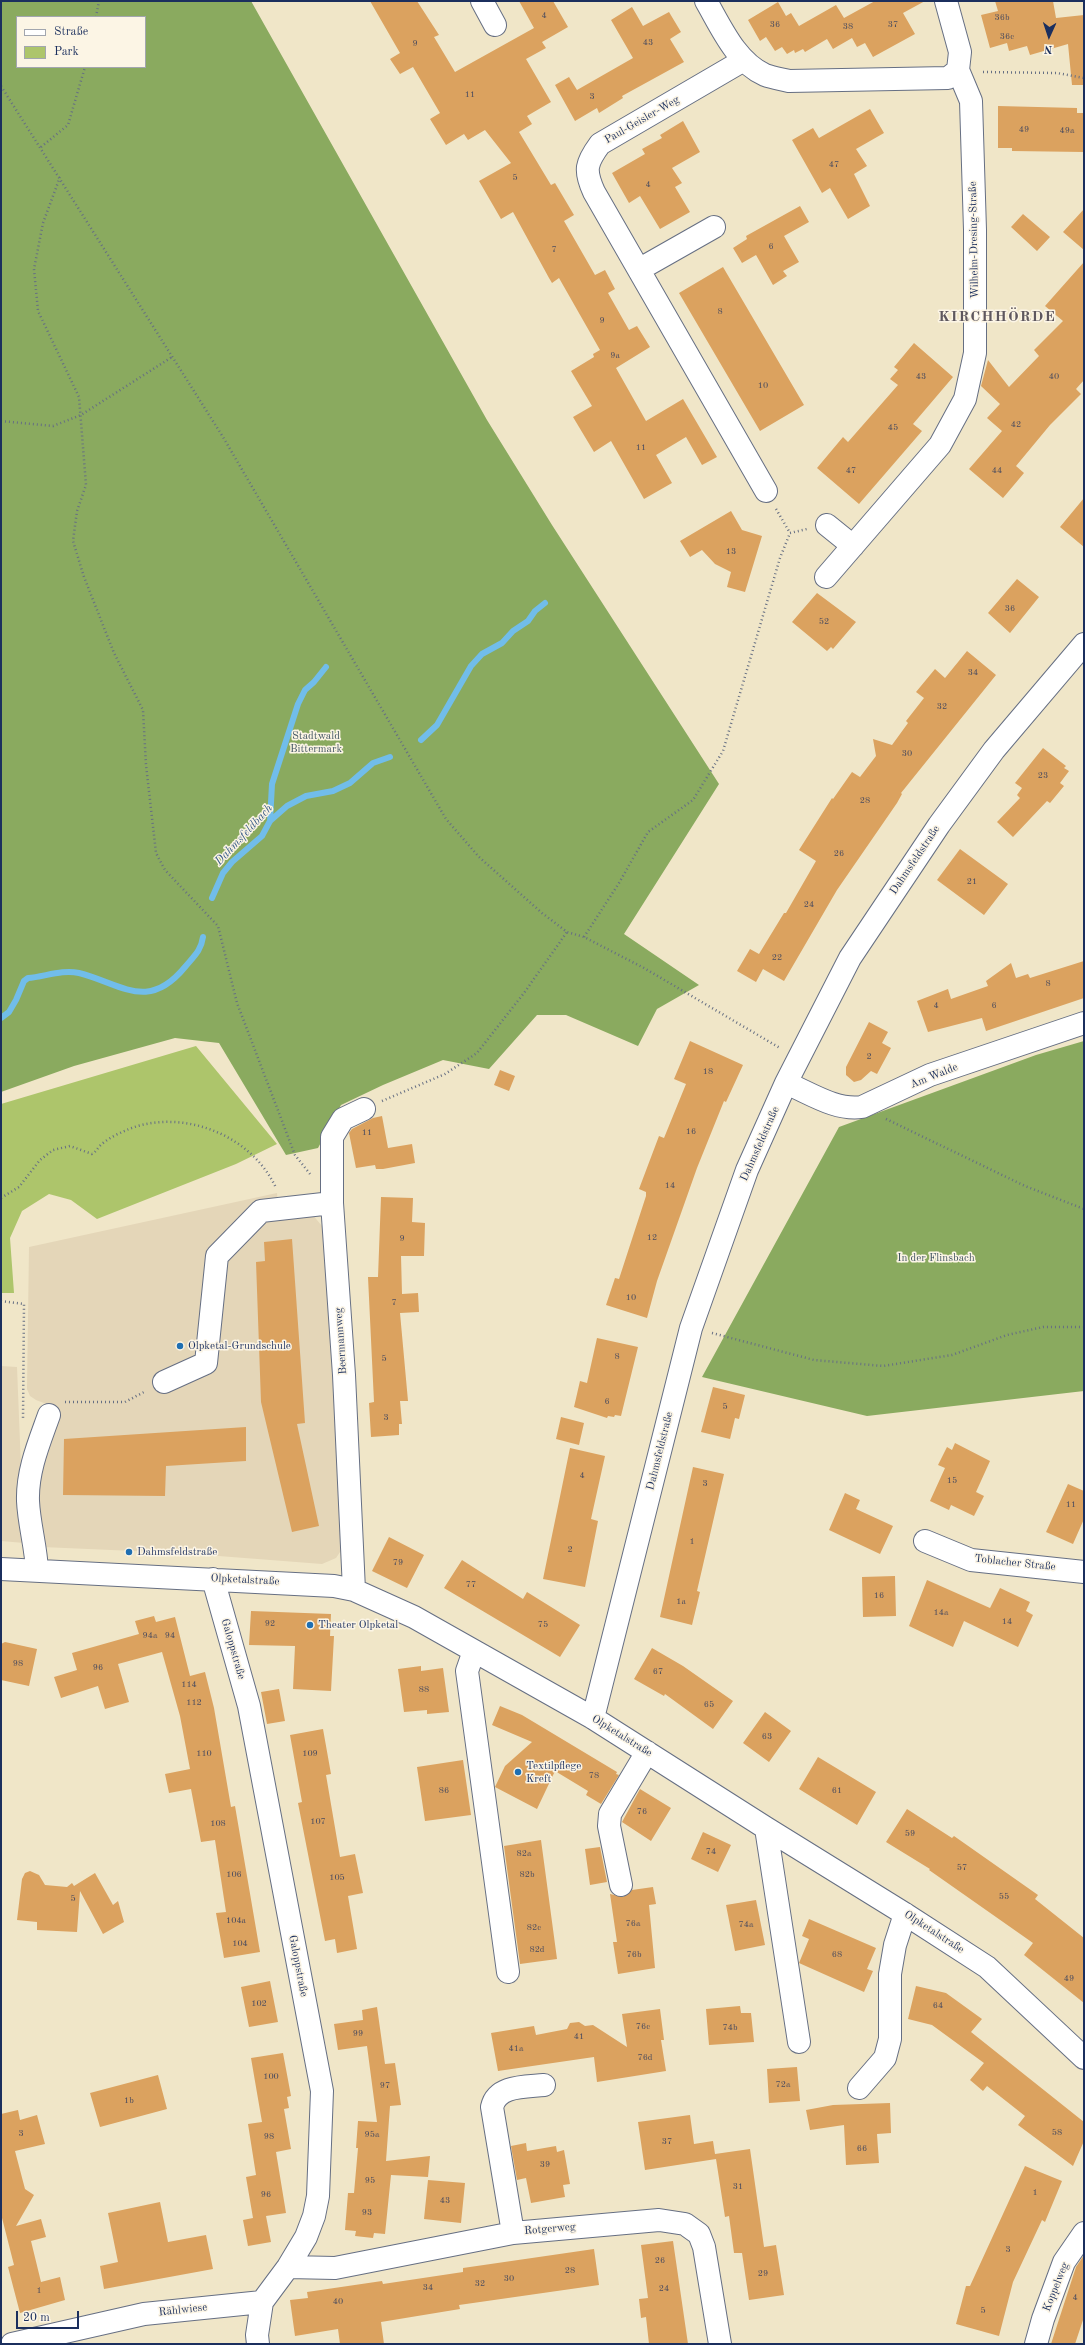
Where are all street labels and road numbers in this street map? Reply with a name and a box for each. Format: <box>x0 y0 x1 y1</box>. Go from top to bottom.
street label: Paul-Geisler-Weg <box>602 93 682 147</box>
street label: Wilhelm-Dresing-Straße <box>966 181 982 299</box>
street label: Dahmsfeldstraße <box>887 823 943 897</box>
street label: Am Walde <box>908 1060 960 1092</box>
street label: Dahmsfeldstraße <box>738 1105 782 1183</box>
street label: Beermannweg <box>332 1307 350 1375</box>
street label: Dahmsfeldstraße <box>644 1410 676 1492</box>
street label: Toblacher Straße <box>974 1552 1056 1574</box>
street label: Olpketalstraße <box>210 1572 280 1588</box>
street label: Galoppstraße <box>218 1617 248 1681</box>
street label: Olpketalstraße <box>589 1712 655 1760</box>
street label: Olpketalstraße <box>902 1908 966 1956</box>
street label: Galoppstraße <box>286 1934 310 1998</box>
street label: Rotgerweg <box>524 2220 576 2238</box>
street label: Koppelweg <box>1040 2260 1072 2314</box>
street label: Rählwiese <box>158 2301 208 2319</box>

